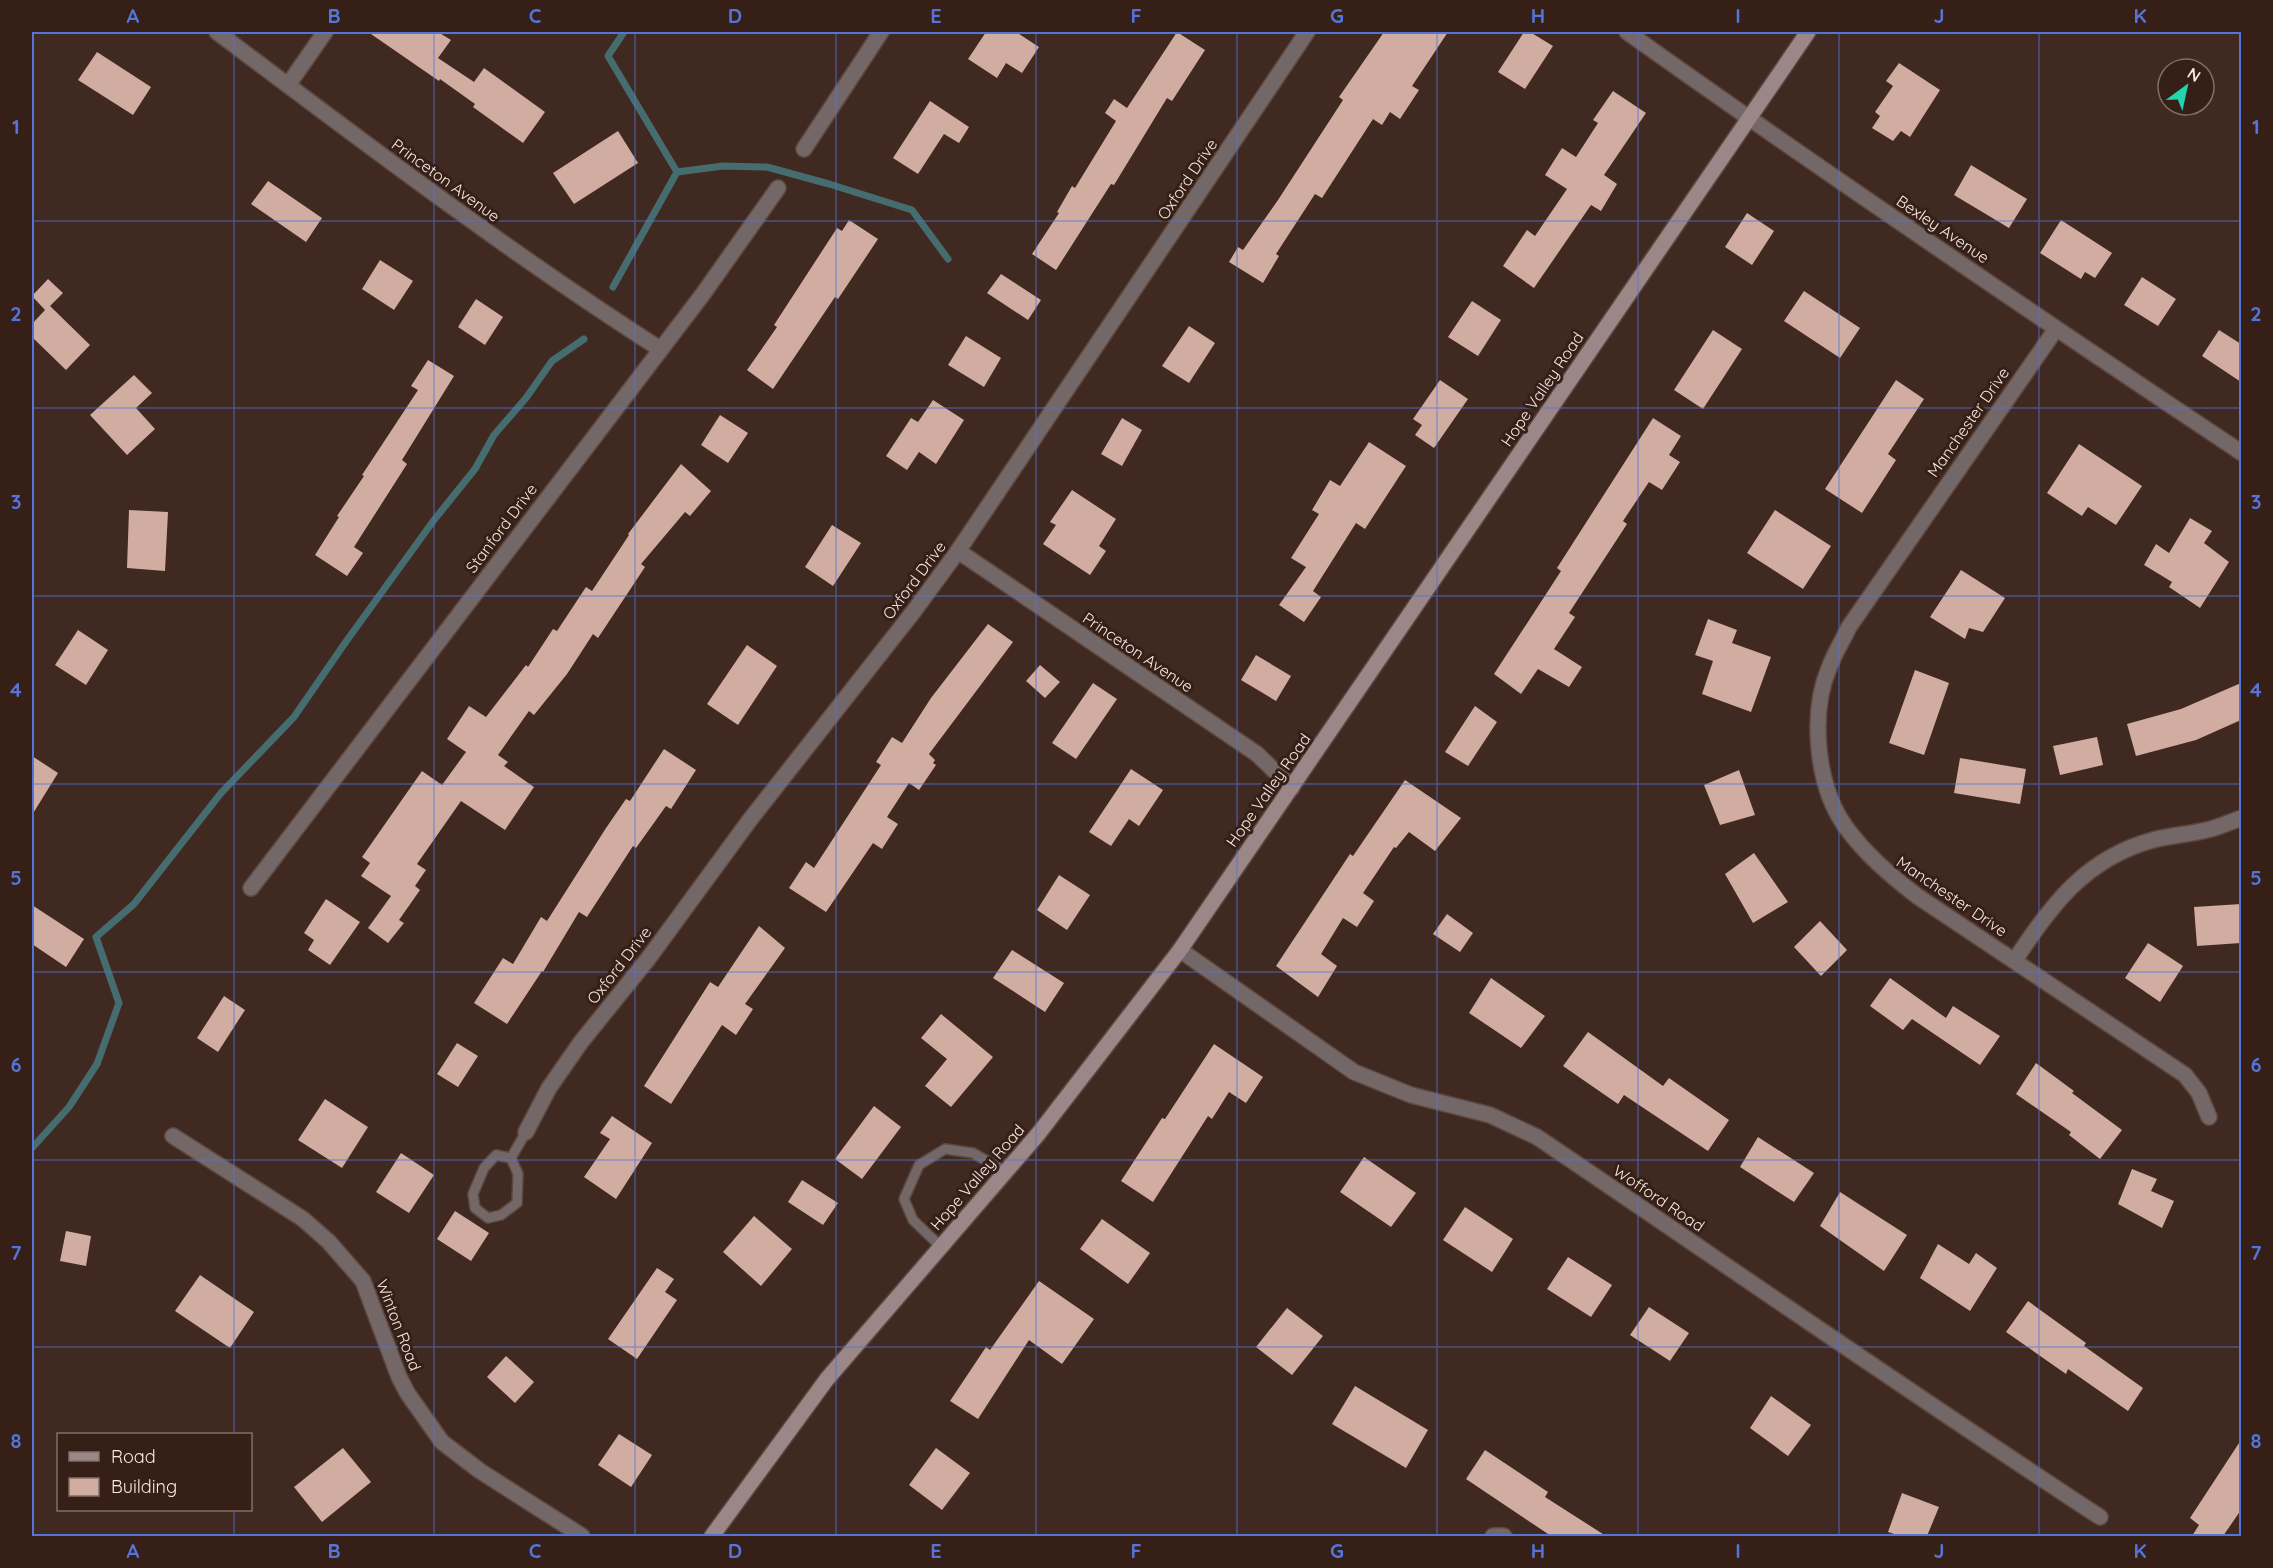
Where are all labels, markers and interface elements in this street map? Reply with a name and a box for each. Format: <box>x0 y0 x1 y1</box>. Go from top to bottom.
text: A <box>127 3 140 28</box>
text: B <box>327 3 341 28</box>
text: C <box>529 3 542 28</box>
text: D <box>728 3 742 28</box>
text: E <box>930 3 942 28</box>
text: F <box>1130 3 1142 28</box>
text: G <box>1330 3 1344 28</box>
text: H <box>1531 3 1545 28</box>
text: I <box>1735 3 1741 28</box>
text: J <box>1933 3 1945 28</box>
text: K <box>2133 3 2147 28</box>
north arrow <box>2156 57 2216 117</box>
text: N <box>2184 63 2205 86</box>
text: 1 <box>12 114 20 139</box>
text: 1 <box>2252 114 2260 139</box>
street label: Princeton Avenue <box>388 134 504 226</box>
street label: Oxford Drive <box>1153 135 1221 223</box>
street label: Bexley Avenue <box>1893 191 1993 267</box>
text: 2 <box>10 301 22 326</box>
text: 2 <box>2250 301 2262 326</box>
street label: Hope Valley Road <box>1496 328 1588 450</box>
street label: Manchester Drive <box>1923 363 2013 481</box>
street label: Stanford Drive <box>461 479 541 577</box>
text: 3 <box>11 489 21 514</box>
text: 3 <box>2251 489 2261 514</box>
street label: Oxford Drive <box>878 537 950 623</box>
street label: Princeton Avenue <box>1079 608 1197 696</box>
text: 4 <box>10 677 22 702</box>
text: 4 <box>2250 677 2262 702</box>
street label: Hope Valley Road <box>1221 729 1315 851</box>
street label: Manchester Drive <box>1893 851 2011 941</box>
text: 5 <box>10 865 22 890</box>
text: 5 <box>2250 865 2262 890</box>
street label: Oxford Drive <box>582 922 656 1008</box>
text: 6 <box>10 1052 22 1077</box>
text: 6 <box>2250 1052 2262 1077</box>
street label: Hope Valley Road <box>926 1120 1028 1234</box>
street label: Wofford Road <box>1610 1160 1708 1236</box>
text: 7 <box>11 1240 22 1265</box>
text: 7 <box>2251 1240 2262 1265</box>
street label: Winton Road <box>372 1276 426 1374</box>
text: 8 <box>11 1428 22 1453</box>
text: 8 <box>2251 1428 2262 1453</box>
legend <box>57 1433 252 1511</box>
text: Road <box>111 1445 156 1468</box>
text: Building <box>111 1475 177 1498</box>
text: A <box>127 1538 140 1563</box>
text: B <box>327 1538 341 1563</box>
text: C <box>529 1538 542 1563</box>
text: D <box>728 1538 742 1563</box>
text: E <box>930 1538 942 1563</box>
text: F <box>1130 1538 1142 1563</box>
text: G <box>1330 1538 1344 1563</box>
text: H <box>1531 1538 1545 1563</box>
text: I <box>1735 1538 1741 1563</box>
text: J <box>1933 1538 1945 1563</box>
text: K <box>2133 1538 2147 1563</box>

